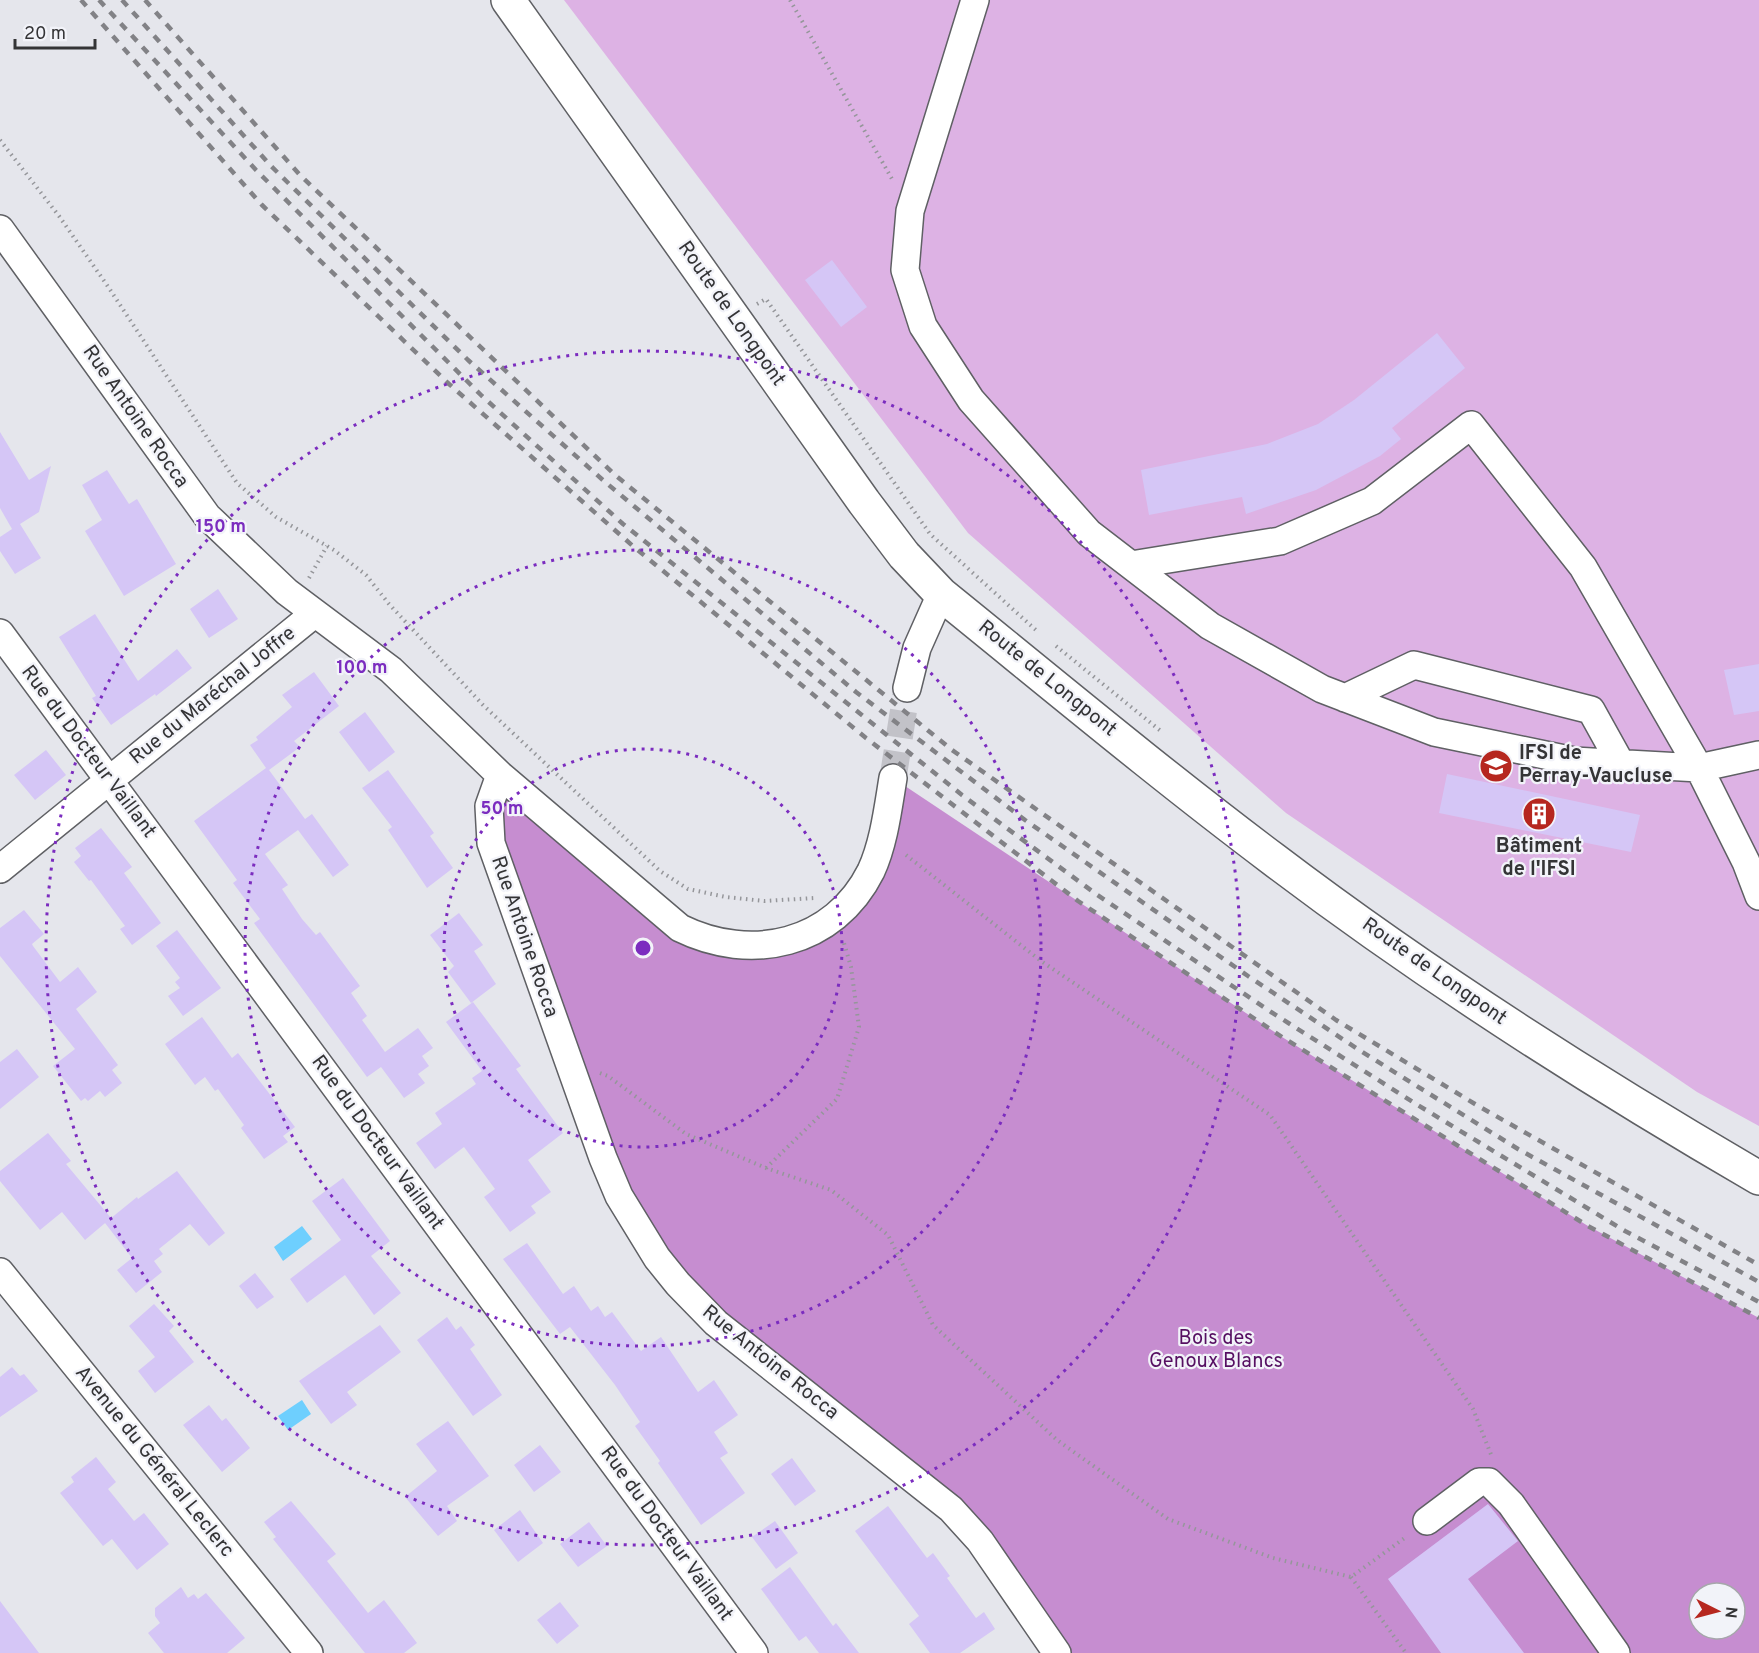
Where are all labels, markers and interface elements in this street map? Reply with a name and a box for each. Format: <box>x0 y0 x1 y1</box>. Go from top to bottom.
scale bar <box>15 12 94 50</box>
text: 20 m <box>24 23 66 46</box>
street label: Route de Longpont <box>671 236 791 392</box>
street label: Rue Antoine Rocca <box>76 340 194 494</box>
text: 150 m <box>196 516 246 539</box>
street label: Route de Longpont <box>972 615 1122 743</box>
street label: Rue du Maréchal Joffre <box>125 621 301 771</box>
text: 100 m <box>336 657 388 680</box>
street label: Rue du Docteur Vaillant <box>14 660 162 844</box>
place label: IFSI de Perray-Vaucluse <box>1519 741 1673 790</box>
school or university icon: IFSI de Perray-Vaucluse <box>1478 748 1514 784</box>
building icon: Bâtiment de l'IFSI <box>1521 796 1557 832</box>
text: 50 m <box>480 798 524 821</box>
place label: Bâtiment de l'IFSI <box>1496 834 1582 883</box>
street label: Rue Antoine Rocca <box>484 853 564 1021</box>
street label: Route de Longpont <box>1356 912 1512 1032</box>
centre of rings <box>633 938 653 958</box>
street label: Rue du Docteur Vaillant <box>305 1051 449 1235</box>
street label: Rue Antoine Rocca <box>696 1300 844 1426</box>
park label: Bois des Genoux Blancs <box>1149 1326 1283 1375</box>
street label: Avenue du Général Leclerc <box>69 1361 239 1563</box>
street label: Rue du Docteur Vaillant <box>594 1442 738 1626</box>
north arrow <box>1687 1581 1747 1641</box>
text: N <box>1719 1606 1740 1619</box>

